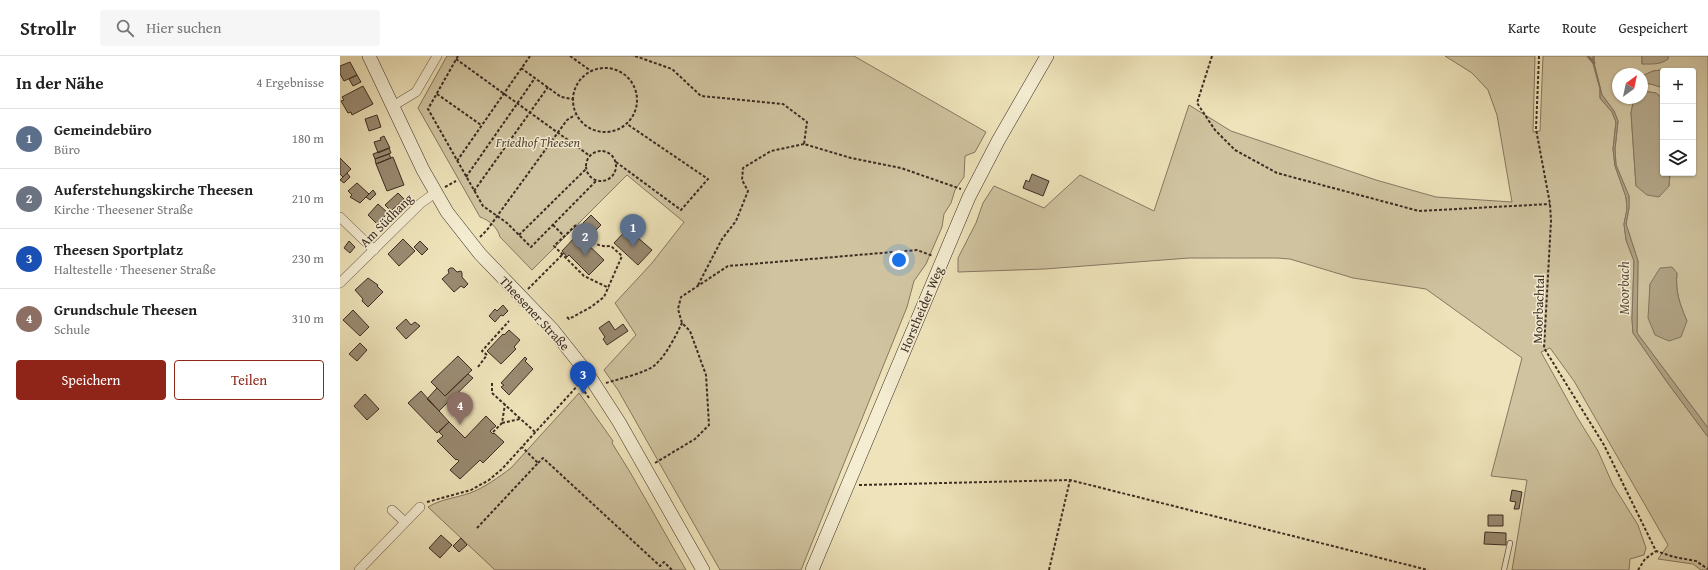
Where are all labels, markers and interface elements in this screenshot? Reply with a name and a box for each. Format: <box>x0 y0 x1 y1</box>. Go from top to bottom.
search box <box>100 10 380 46</box>
text: Strollr <box>20 14 76 42</box>
icon: search <box>114 17 136 39</box>
text: Hier suchen <box>146 17 221 38</box>
text: Karte <box>1508 18 1540 38</box>
text: Route <box>1562 18 1596 38</box>
text: Gespeichert <box>1618 18 1688 38</box>
north arrow <box>1612 68 1648 104</box>
map controls <box>1660 68 1696 176</box>
button: + <box>1660 68 1696 104</box>
text: In der Nähe <box>16 70 104 95</box>
text: 4 Ergebnisse <box>256 73 324 92</box>
button: − <box>1660 104 1696 140</box>
text: Gemeindebüro <box>54 119 152 140</box>
text: 1 <box>26 129 32 148</box>
text: 180 m <box>292 129 324 148</box>
park label: Friedhof Theesen <box>495 133 581 152</box>
text: Büro <box>54 140 80 159</box>
button: layers <box>1660 140 1696 176</box>
text: Auferstehungskirche Theesen <box>54 179 253 200</box>
text: 2 <box>26 189 32 208</box>
text: 210 m <box>292 189 324 208</box>
street label: Am Südhang <box>355 189 418 251</box>
text: Kirche · Theesener Straße <box>54 200 193 219</box>
pin: 1 <box>620 214 646 247</box>
pin: 2 <box>572 223 598 256</box>
text: Theesen Sportplatz <box>54 239 183 260</box>
text: 3 <box>26 249 32 268</box>
text: 230 m <box>292 249 324 268</box>
your location <box>889 250 909 270</box>
text: Haltestelle · Theesener Straße <box>54 260 216 279</box>
water label: Moorbach <box>1614 261 1634 315</box>
street label: Horstheider Weg <box>895 263 948 355</box>
street label: Theesener Straße <box>495 272 574 355</box>
street label: Moorbachtal <box>1528 274 1549 344</box>
text: Grundschule Theesen <box>54 299 197 320</box>
text: 4 <box>26 309 32 328</box>
text: 310 m <box>292 309 324 328</box>
text: Schule <box>54 320 90 339</box>
button: Speichern <box>16 360 166 400</box>
button: Teilen <box>174 360 324 400</box>
pin: 3 <box>570 361 596 394</box>
pin: 4 <box>447 392 473 425</box>

